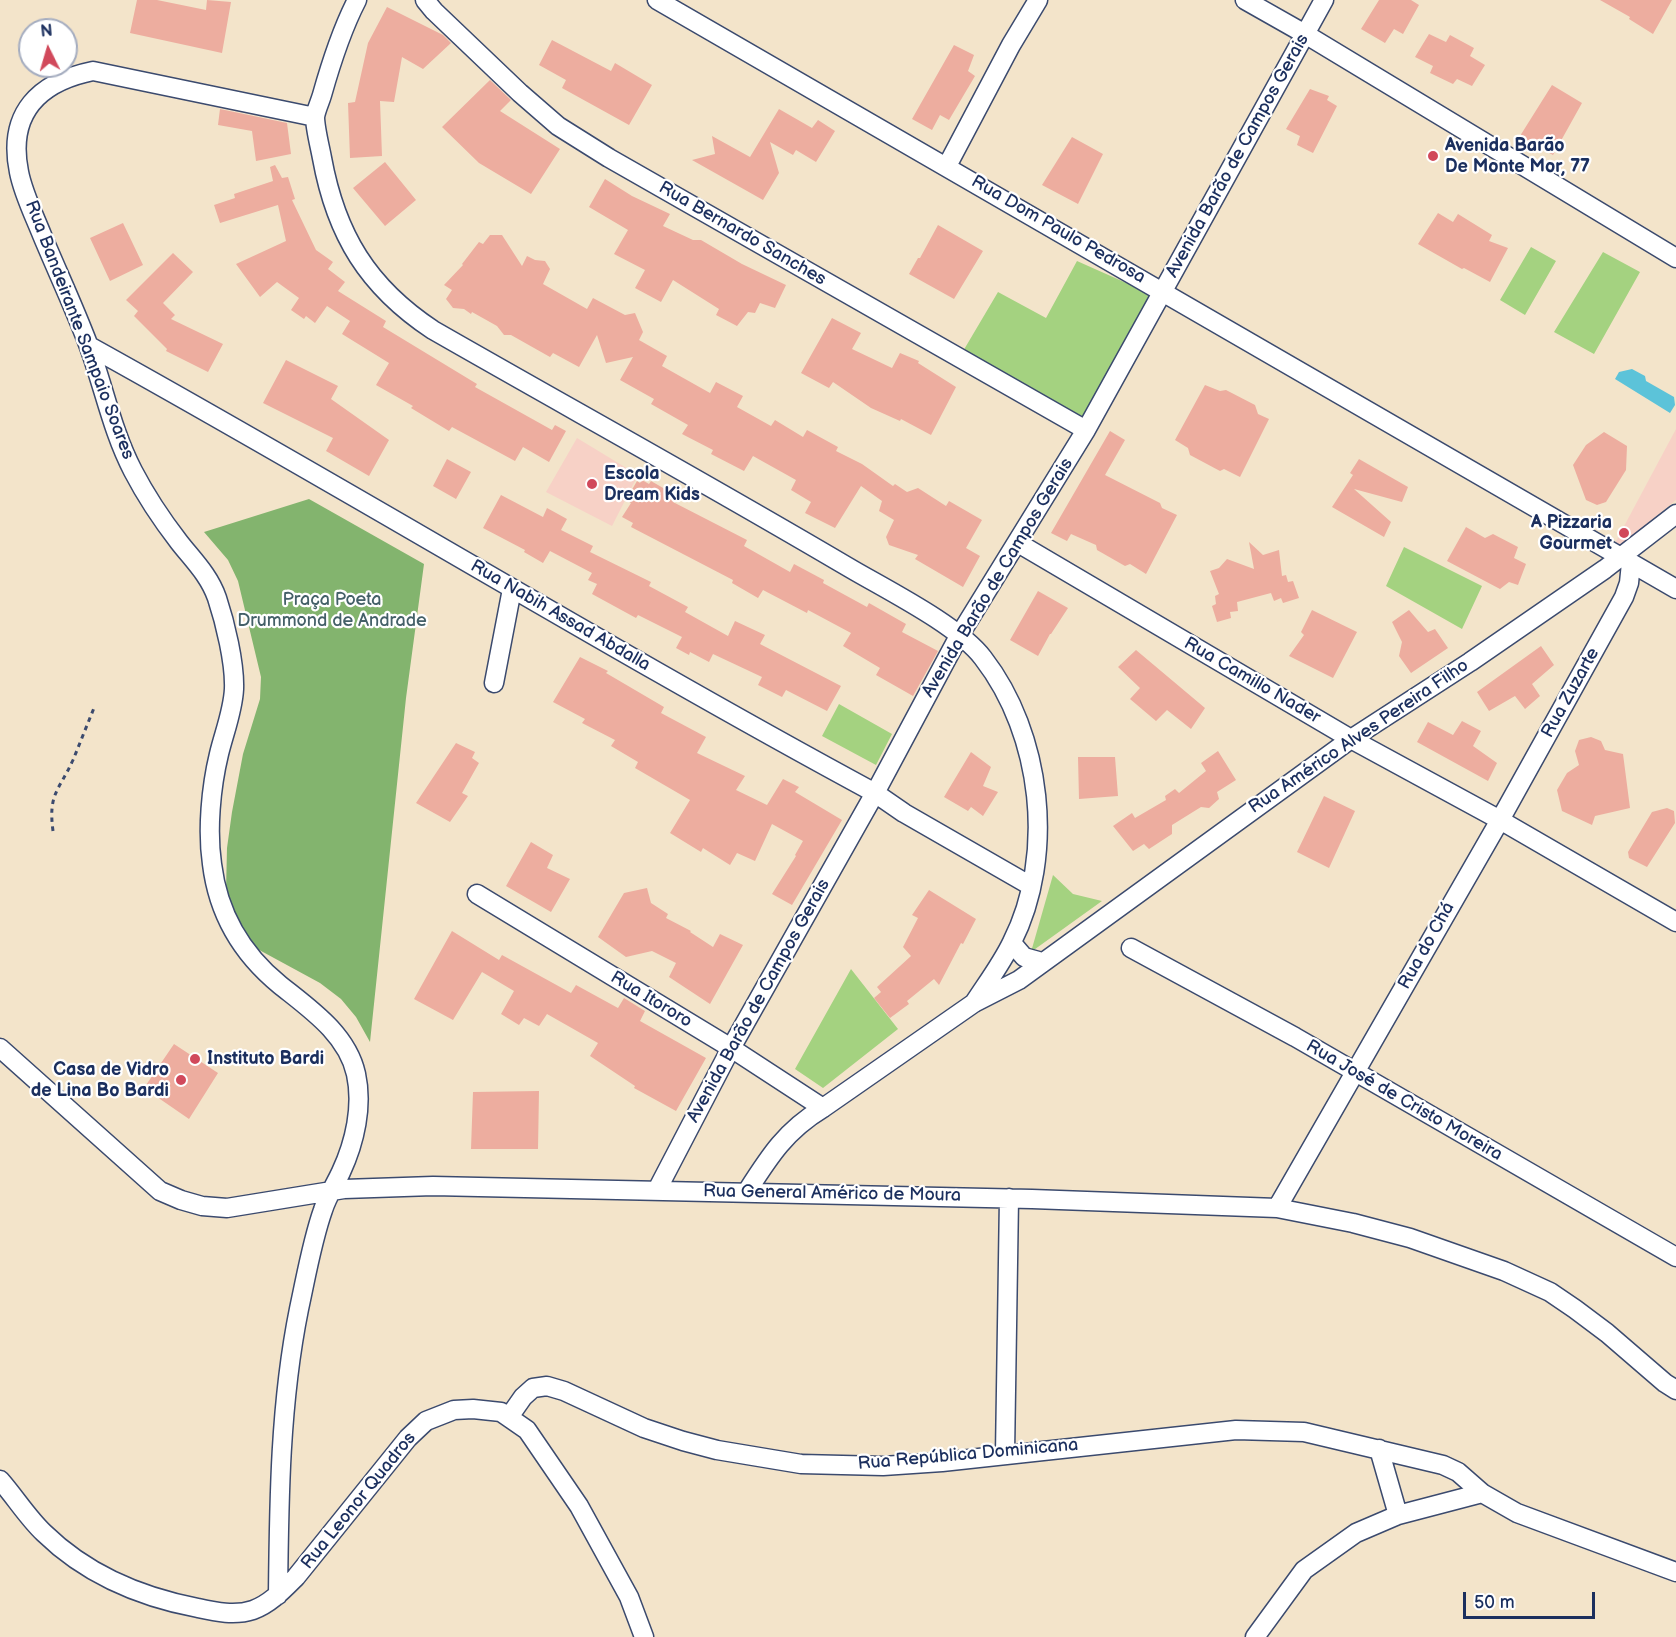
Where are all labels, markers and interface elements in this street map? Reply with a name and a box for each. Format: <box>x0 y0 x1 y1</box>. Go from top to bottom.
north arrow <box>18 18 78 78</box>
text: N <box>40 22 53 42</box>
street label: Avenida Barão de Campos Gerais <box>1162 30 1314 282</box>
place label: Avenida Barão De Monte Mor, 77 <box>1445 135 1590 178</box>
marker: Avenida Barão De Monte Mor, 77 <box>1426 149 1440 163</box>
street label: Rua Dom Paulo Pedrosa <box>967 171 1149 289</box>
street label: Rua Bernardo Sanches <box>655 177 829 291</box>
street label: Rua Bandeirante Sampaio Soares <box>20 197 138 463</box>
street label: Avenida Barão de Campos Gerais <box>918 454 1078 702</box>
place label: Escola Dream Kids <box>604 463 700 506</box>
marker: Escola Dream Kids <box>585 477 599 491</box>
place label: A Pizzaria Gourmet <box>1531 512 1612 554</box>
marker: A Pizzaria Gourmet <box>1617 526 1631 540</box>
street label: Rua Nabih Assad Abdalla <box>466 556 654 676</box>
park label: Praça Poeta Drummond de Andrade <box>237 589 427 632</box>
street label: Rua Camillo Nader <box>1180 633 1324 729</box>
street label: Rua Zuzarte <box>1537 644 1605 742</box>
street label: Rua Américo Alves Pereira Filho <box>1245 655 1473 819</box>
street label: Avenida Barão de Campos Gerais <box>683 875 835 1127</box>
street label: Rua do Chá <box>1394 899 1460 993</box>
street label: Rua Itororo <box>606 967 696 1033</box>
street label: Rua José de Cristo Moreira <box>1302 1036 1506 1166</box>
place label: Instituto Bardi <box>207 1048 324 1070</box>
marker: Instituto Bardi <box>188 1052 202 1066</box>
place label: Casa de Vidro de Lina Bo Bardi <box>31 1059 169 1102</box>
marker: Casa de Vidro de Lina Bo Bardi <box>174 1073 188 1087</box>
street label: Rua General Américo de Moura <box>703 1181 961 1207</box>
street label: Rua Leonor Quadros <box>297 1428 421 1574</box>
street label: Rua República Dominicana <box>857 1435 1079 1475</box>
scale bar <box>1466 1580 1598 1618</box>
text: 50 m <box>1474 1592 1515 1613</box>

